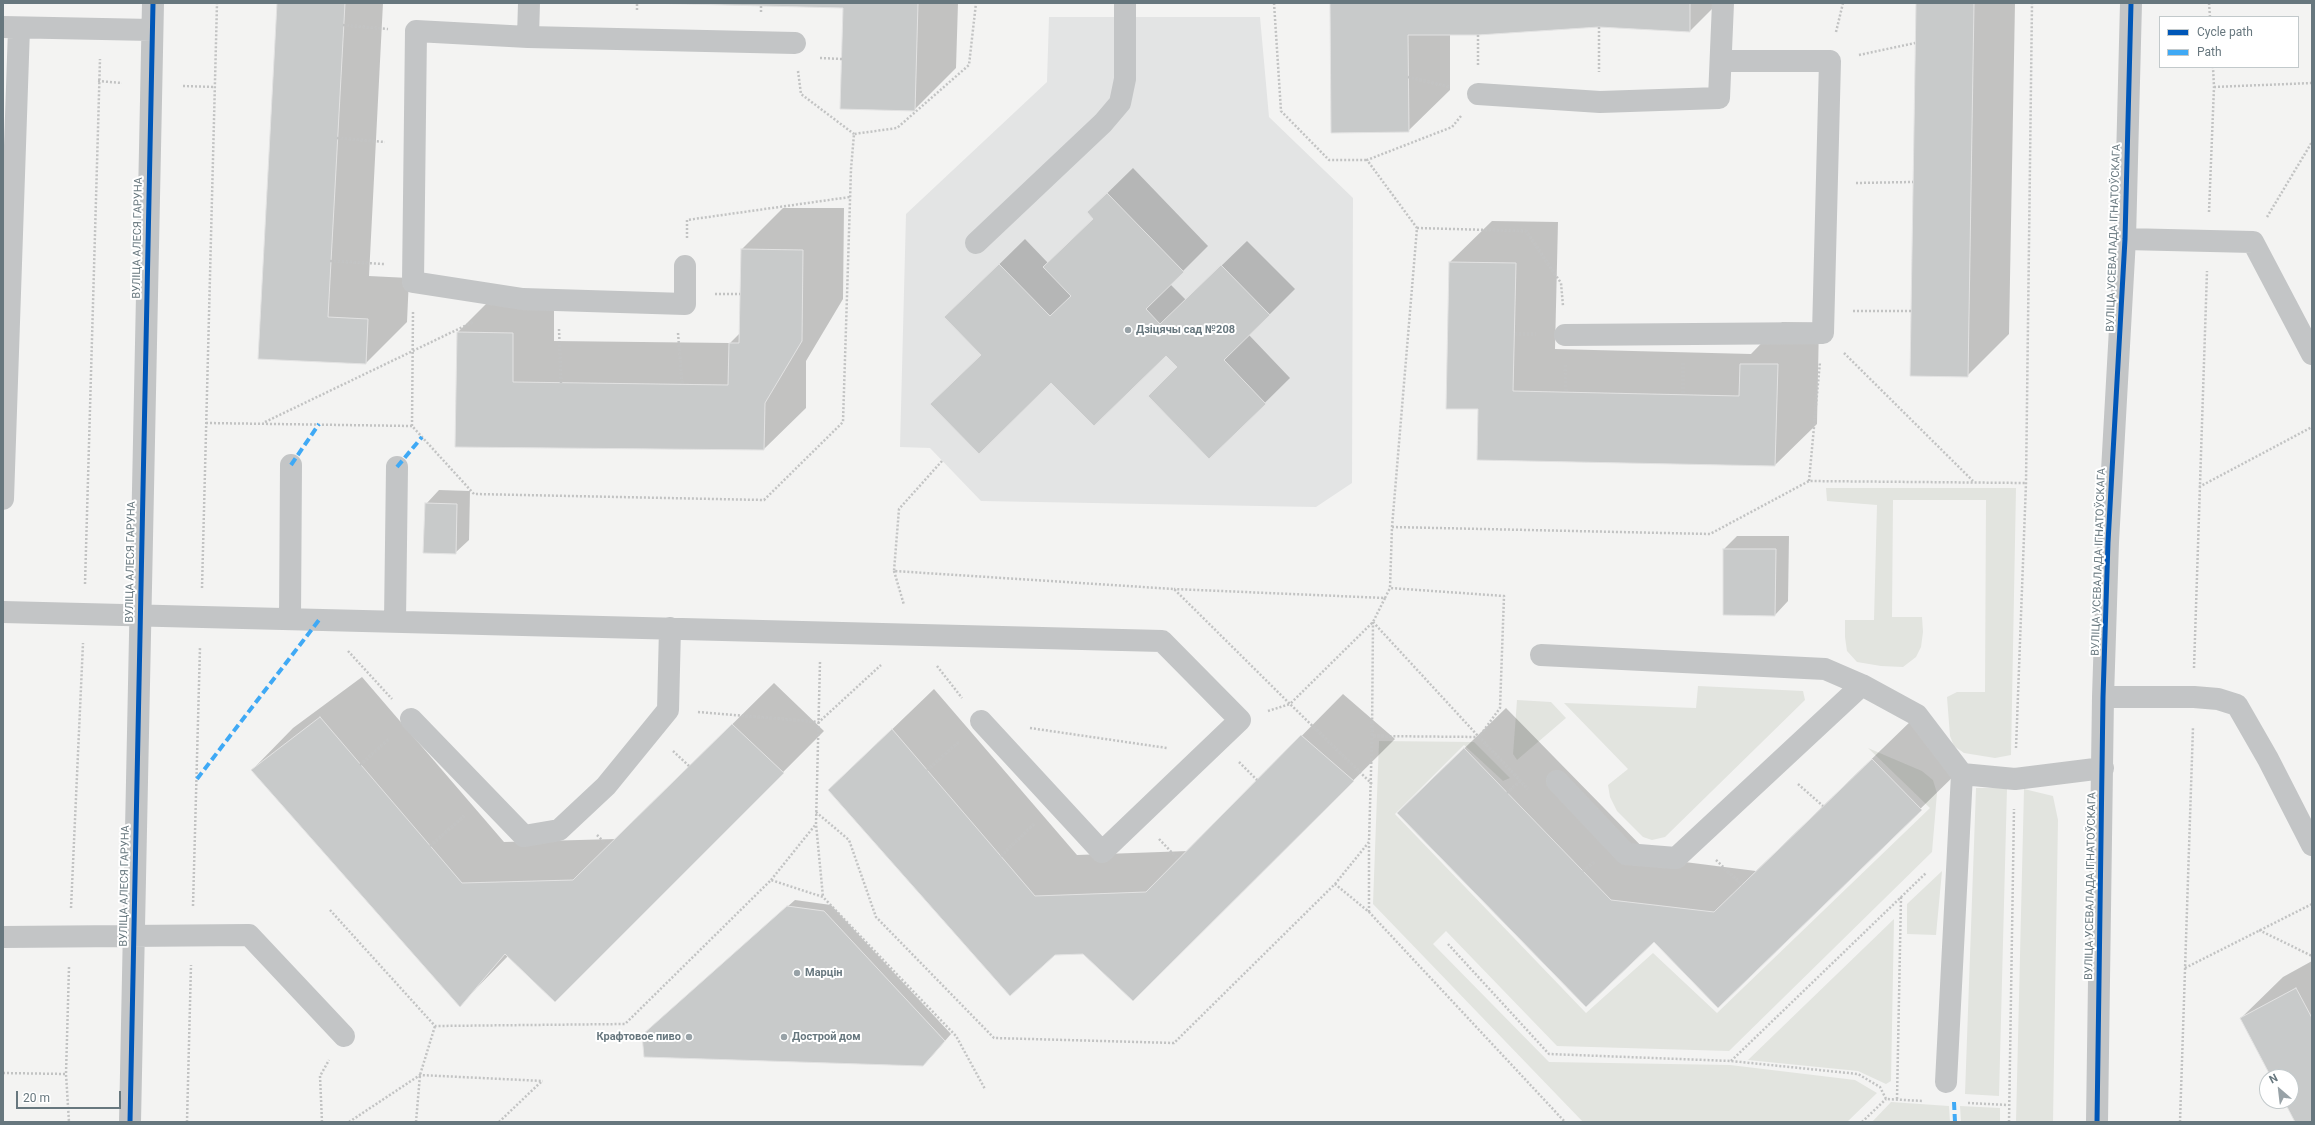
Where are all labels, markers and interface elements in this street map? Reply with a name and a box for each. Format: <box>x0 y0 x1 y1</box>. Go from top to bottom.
legend <box>2159 16 2299 68</box>
text: Cycle path <box>2197 25 2253 39</box>
text: Path <box>2197 45 2222 59</box>
street label: ВУЛІЦА УСЕВАЛАДА ІГНАТОЎСКАГА <box>2104 144 2124 332</box>
street label: ВУЛІЦА АЛЕСЯ ГАРУНА <box>130 177 146 299</box>
place label: Дзіцячы сад №208 <box>1136 323 1235 337</box>
marker: Дзіцячы сад №208 <box>1123 325 1133 335</box>
street label: ВУЛІЦА УСЕВАЛАДА ІГНАТОЎСКАГА <box>2089 468 2109 656</box>
street label: ВУЛІЦА АЛЕСЯ ГАРУНА <box>123 501 139 623</box>
street label: ВУЛІЦА УСЕВАЛАДА ІГНАТОЎСКАГА <box>2083 792 2099 980</box>
street label: ВУЛІЦА АЛЕСЯ ГАРУНА <box>117 825 133 947</box>
place label: Марцін <box>805 966 843 980</box>
marker: Марцін <box>792 968 802 978</box>
place label: Крафтовое пиво <box>596 1030 681 1044</box>
place label: Дострой дом <box>792 1030 861 1044</box>
marker: Крафтовое пиво <box>684 1032 694 1042</box>
marker: Дострой дом <box>779 1032 789 1042</box>
north arrow <box>2259 1069 2299 1109</box>
text: N <box>2267 1071 2280 1086</box>
scale bar <box>18 1083 123 1109</box>
text: 20 m <box>23 1091 50 1105</box>

